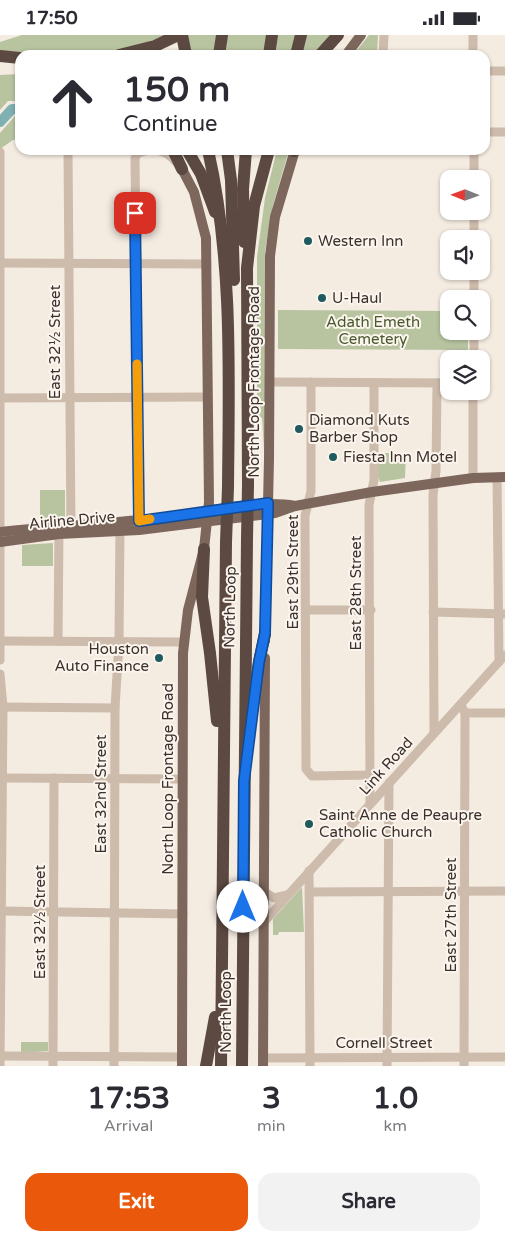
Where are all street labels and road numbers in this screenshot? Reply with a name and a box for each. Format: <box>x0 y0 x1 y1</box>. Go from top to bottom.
street label: East 32½ Street <box>46 285 64 399</box>
street label: North Loop Frontage Road <box>245 286 263 478</box>
street label: Airline Drive <box>28 507 116 533</box>
street label: East 29th Street <box>284 514 302 630</box>
street label: East 28th Street <box>347 535 365 651</box>
street label: North Loop <box>220 566 240 648</box>
street label: North Loop Frontage Road <box>159 683 177 875</box>
street label: Link Road <box>355 733 417 799</box>
street label: East 32nd Street <box>92 734 110 853</box>
street label: East 27th Street <box>442 857 460 973</box>
street label: East 32½ Street <box>31 865 49 979</box>
street label: North Loop <box>217 971 235 1053</box>
street label: Cornell Street <box>336 1034 433 1052</box>

